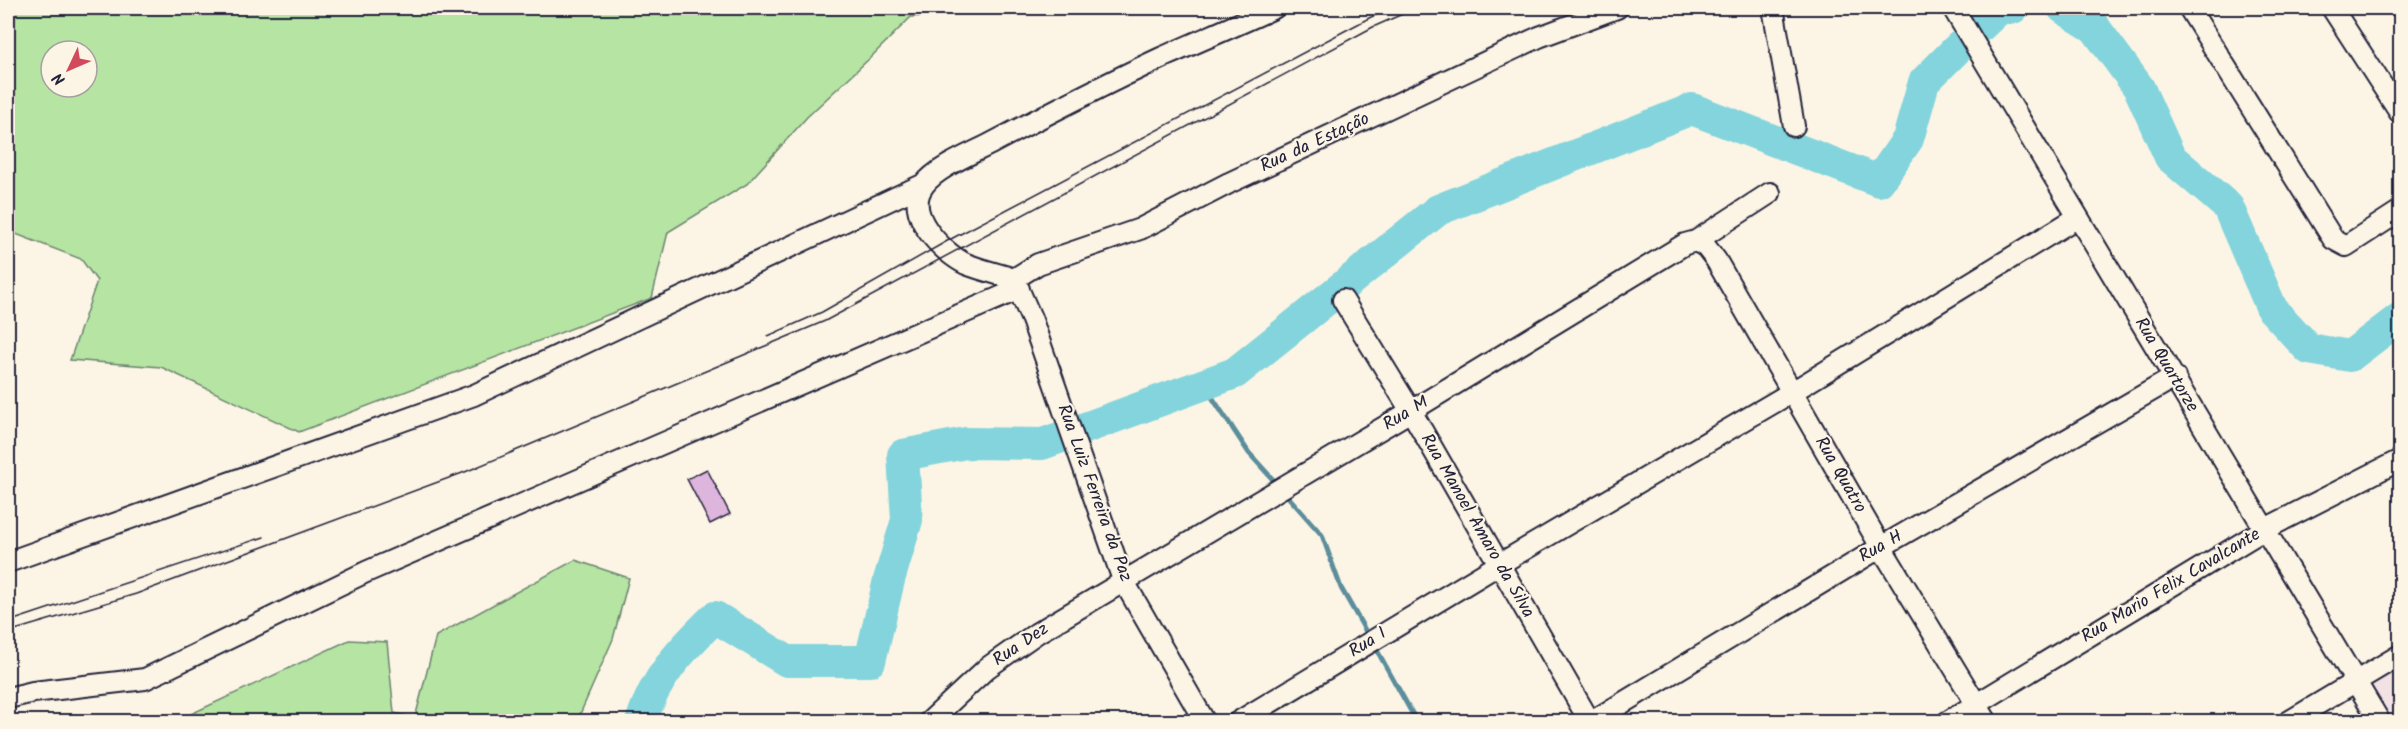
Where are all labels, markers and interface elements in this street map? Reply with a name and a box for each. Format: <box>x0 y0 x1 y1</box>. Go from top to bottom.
north arrow <box>39 39 99 99</box>
text: N <box>47 66 72 91</box>
street label: Rua da Estação <box>1255 105 1375 181</box>
street label: Rua Quartorze <box>2126 312 2206 418</box>
street label: Rua M <box>1378 389 1435 439</box>
street label: Rua Luiz Ferreira da Paz <box>1048 400 1140 586</box>
street label: Rua Manoel Amaro da Silva <box>1412 428 1542 624</box>
street label: Rua Quatro <box>1806 431 1874 519</box>
street label: Rua Mario Felix Cavalcante <box>2076 521 2266 651</box>
street label: Rua H <box>1853 523 1909 571</box>
street label: Rua Dez <box>987 615 1055 674</box>
street label: Rua I <box>1343 620 1393 666</box>

